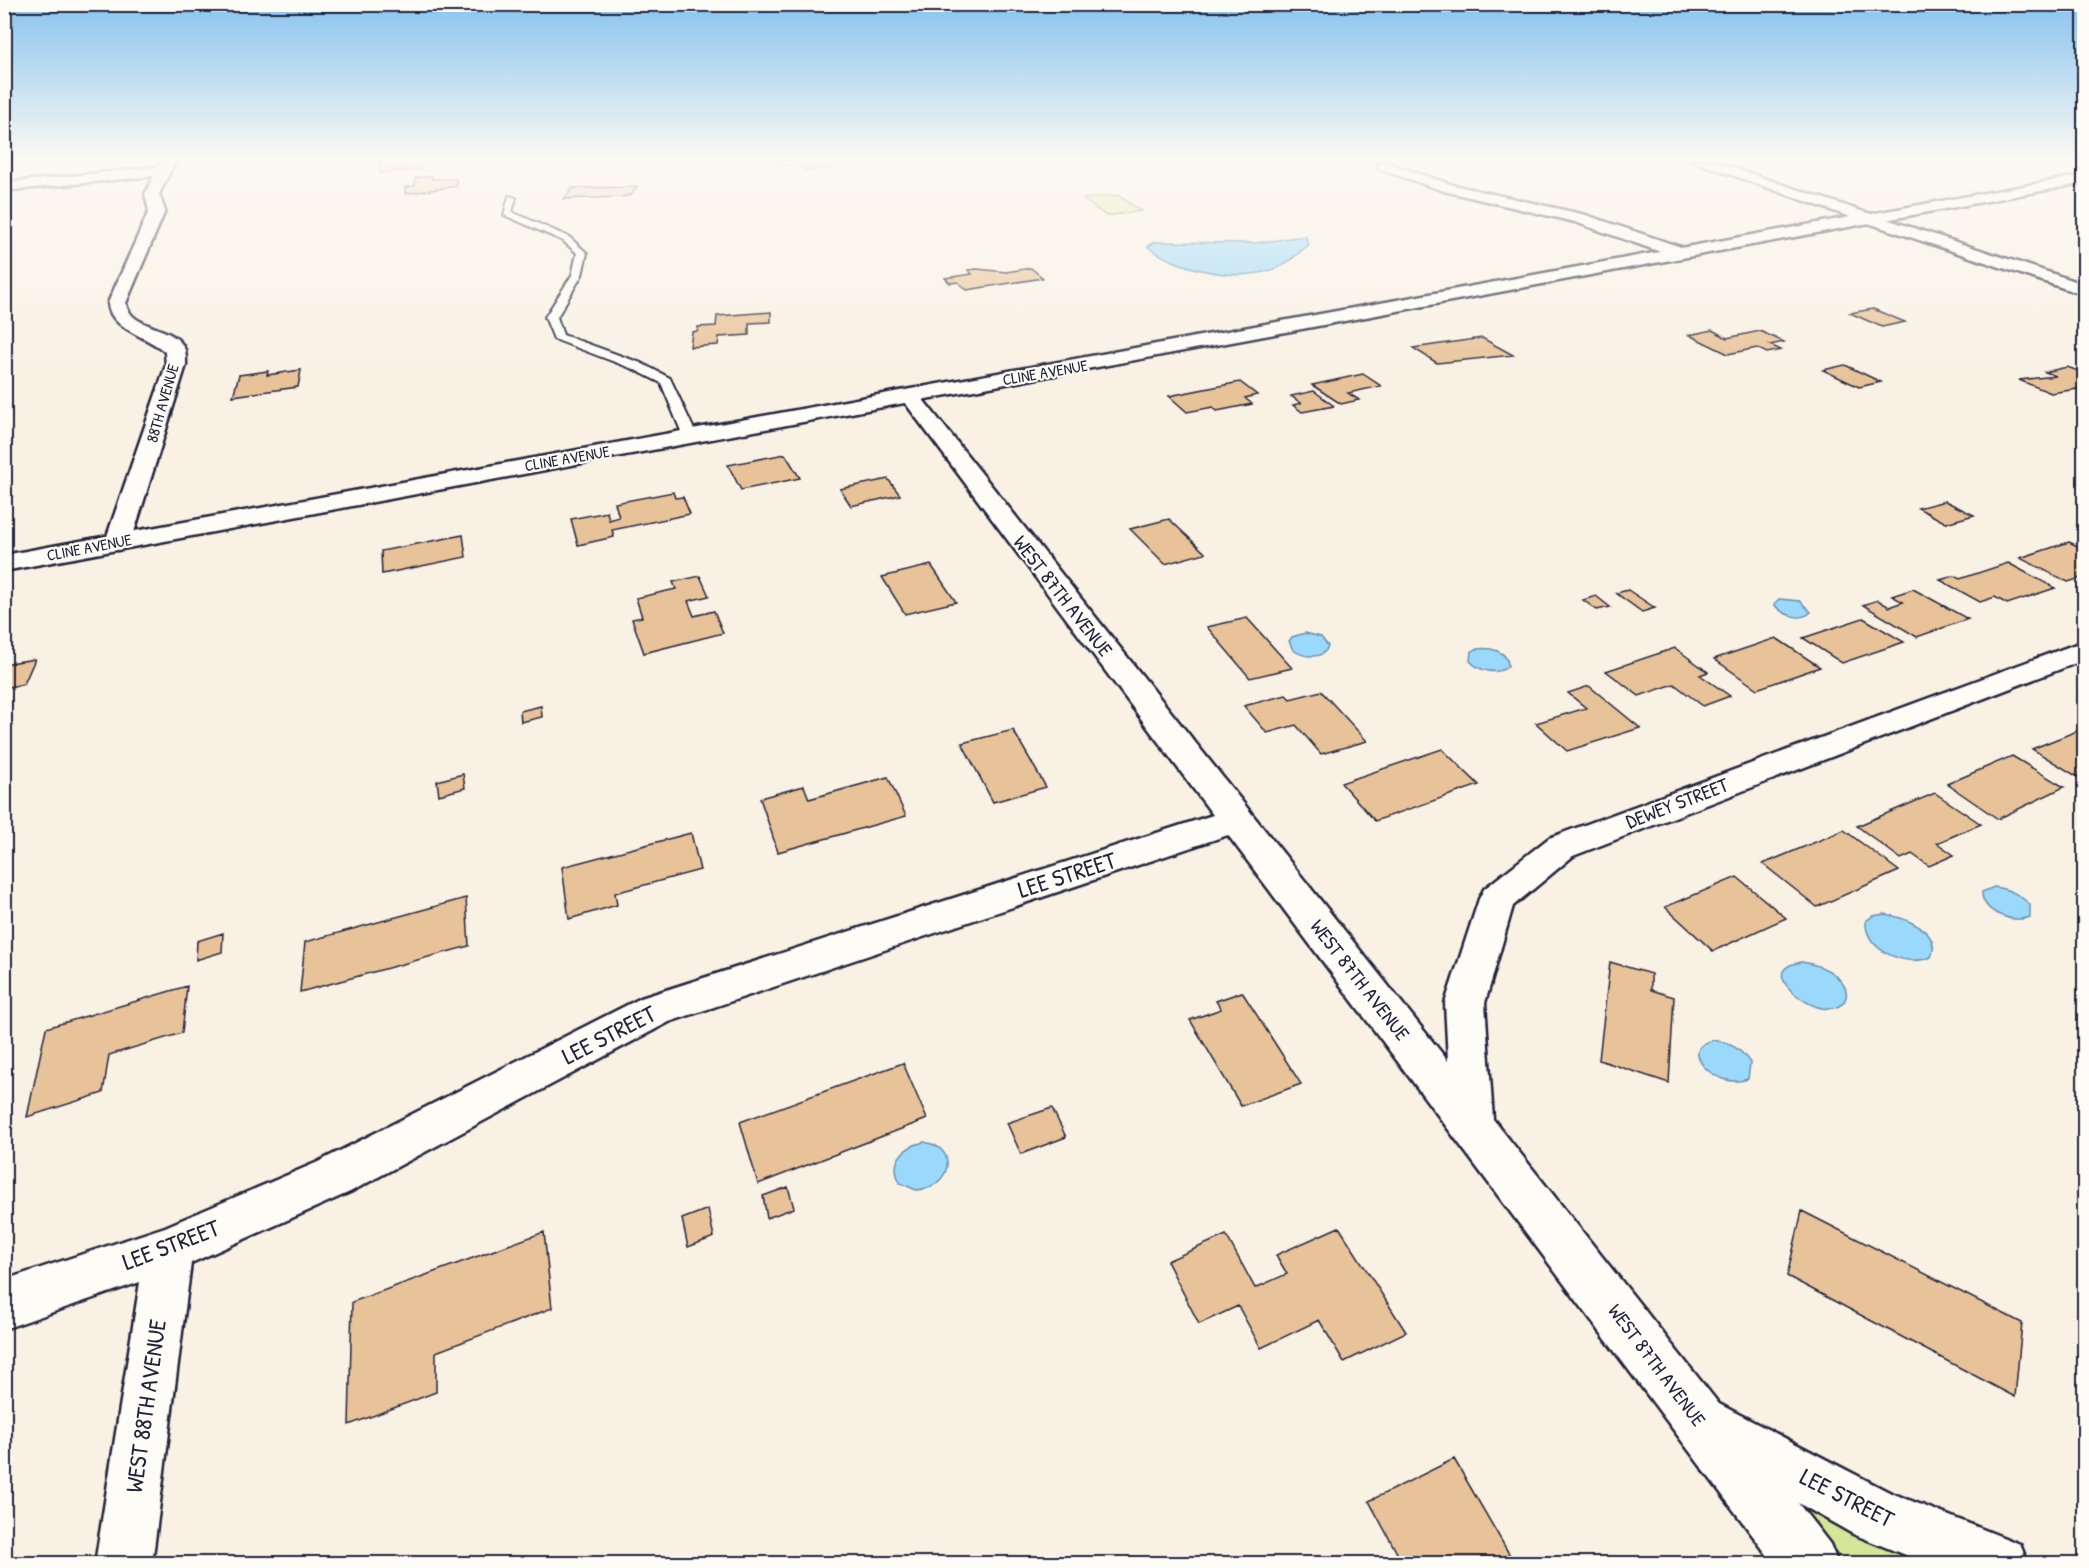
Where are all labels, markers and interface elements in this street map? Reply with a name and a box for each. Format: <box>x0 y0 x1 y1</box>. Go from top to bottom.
street label: CLINE AVENUE <box>1001 354 1089 390</box>
street label: 88TH AVENUE <box>140 361 184 445</box>
street label: CLINE AVENUE <box>523 440 611 476</box>
street label: CLINE AVENUE <box>45 528 133 566</box>
street label: WEST 87TH AVENUE <box>1008 530 1119 662</box>
street label: DEWEY STREET <box>1622 770 1732 834</box>
street label: LEE STREET <box>1014 843 1121 905</box>
street label: WEST 87TH AVENUE <box>1305 914 1416 1046</box>
street label: LEE STREET <box>556 997 662 1071</box>
street label: LEE STREET <box>118 1211 224 1277</box>
street label: WEST 87TH AVENUE <box>1603 1298 1712 1431</box>
street label: WEST 88TH AVENUE <box>117 1317 173 1494</box>
street label: LEE STREET <box>1795 1460 1901 1535</box>

